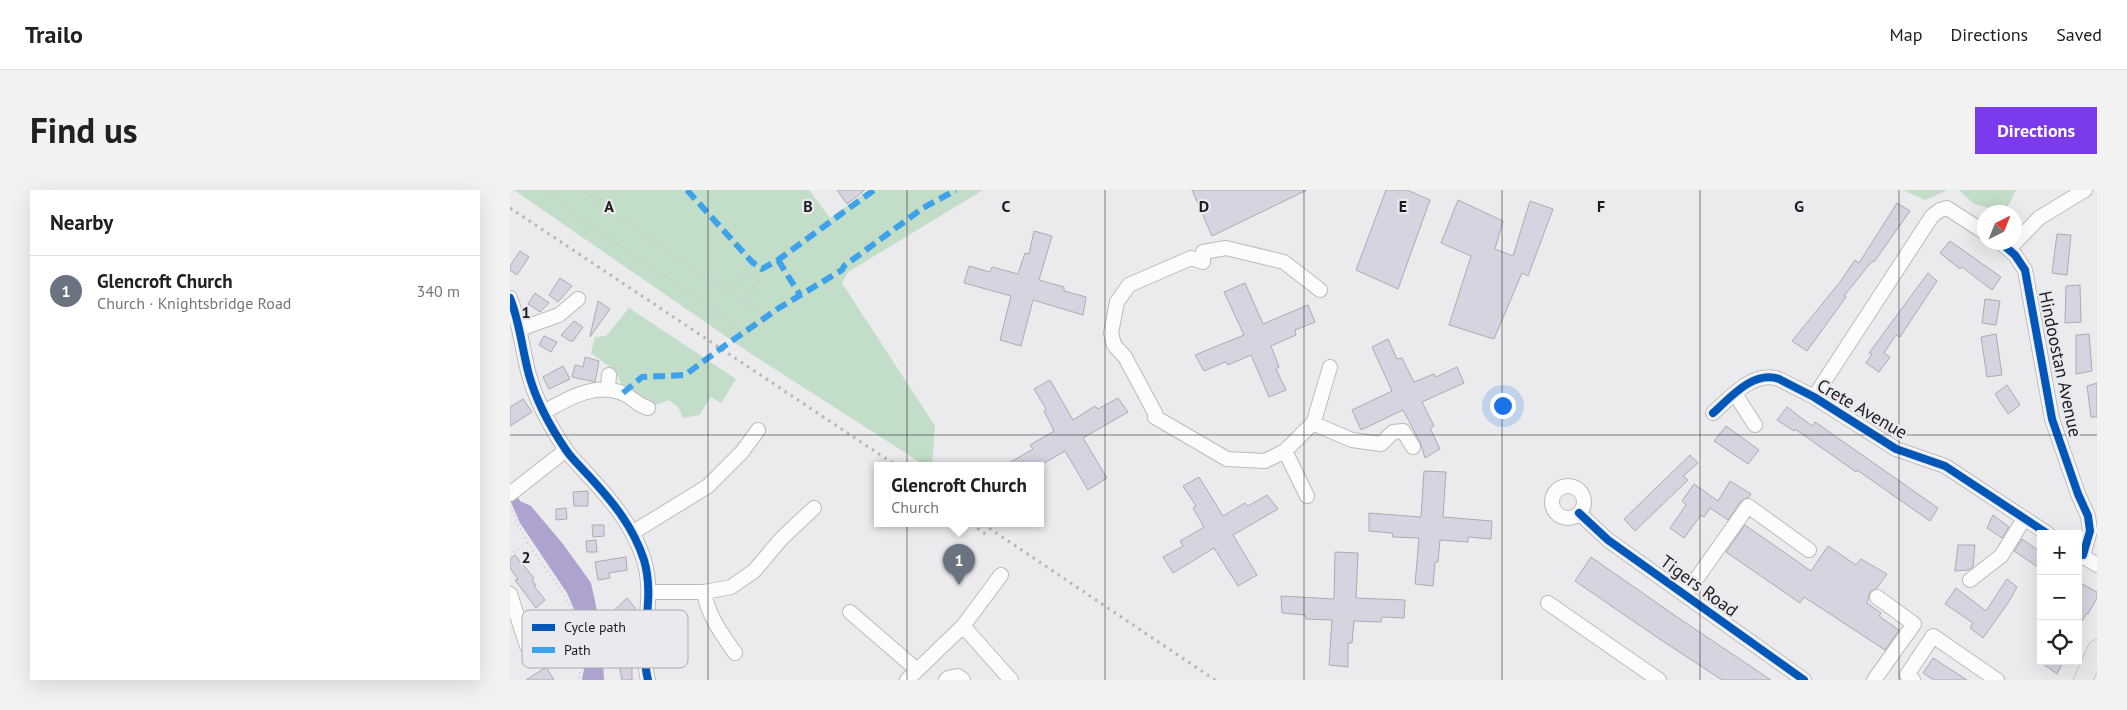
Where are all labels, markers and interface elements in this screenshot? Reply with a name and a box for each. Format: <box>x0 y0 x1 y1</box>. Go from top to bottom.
text: Trailo <box>25 19 83 50</box>
text: Map <box>1890 23 1922 46</box>
text: Directions <box>1950 23 2028 46</box>
text: Saved <box>2056 23 2102 46</box>
text: Find us <box>30 107 138 153</box>
button: Directions <box>1975 107 2097 154</box>
text: A <box>604 196 614 216</box>
text: B <box>803 196 813 216</box>
text: C <box>1002 196 1011 216</box>
text: D <box>1199 196 1209 216</box>
text: E <box>1399 196 1407 216</box>
text: F <box>1597 196 1605 216</box>
text: G <box>1794 196 1804 216</box>
north arrow <box>1977 205 2022 250</box>
text: Nearby <box>50 209 113 236</box>
text: Glencroft Church <box>97 269 233 293</box>
text: 1 <box>61 281 71 301</box>
text: 340 m <box>417 281 460 301</box>
street label: Hindoostan Avenue <box>2034 289 2087 439</box>
text: Church · Knightsbridge Road <box>97 293 291 313</box>
text: 1 <box>521 302 531 322</box>
street label: Crete Avenue <box>1813 373 1912 444</box>
your location <box>1490 393 1516 419</box>
popup <box>874 462 1044 527</box>
text: Glencroft Church <box>891 473 1027 497</box>
text: Church <box>891 497 939 517</box>
map controls <box>2037 530 2082 665</box>
button: + <box>2037 530 2082 575</box>
pin: 1 <box>943 544 975 585</box>
text: 2 <box>521 547 531 567</box>
street label: Tigers Road <box>1656 550 1743 621</box>
button: − <box>2037 575 2082 620</box>
legend <box>522 610 688 668</box>
text: Cycle path <box>564 618 626 636</box>
button: locate <box>2037 620 2082 665</box>
text: Path <box>564 641 591 659</box>

